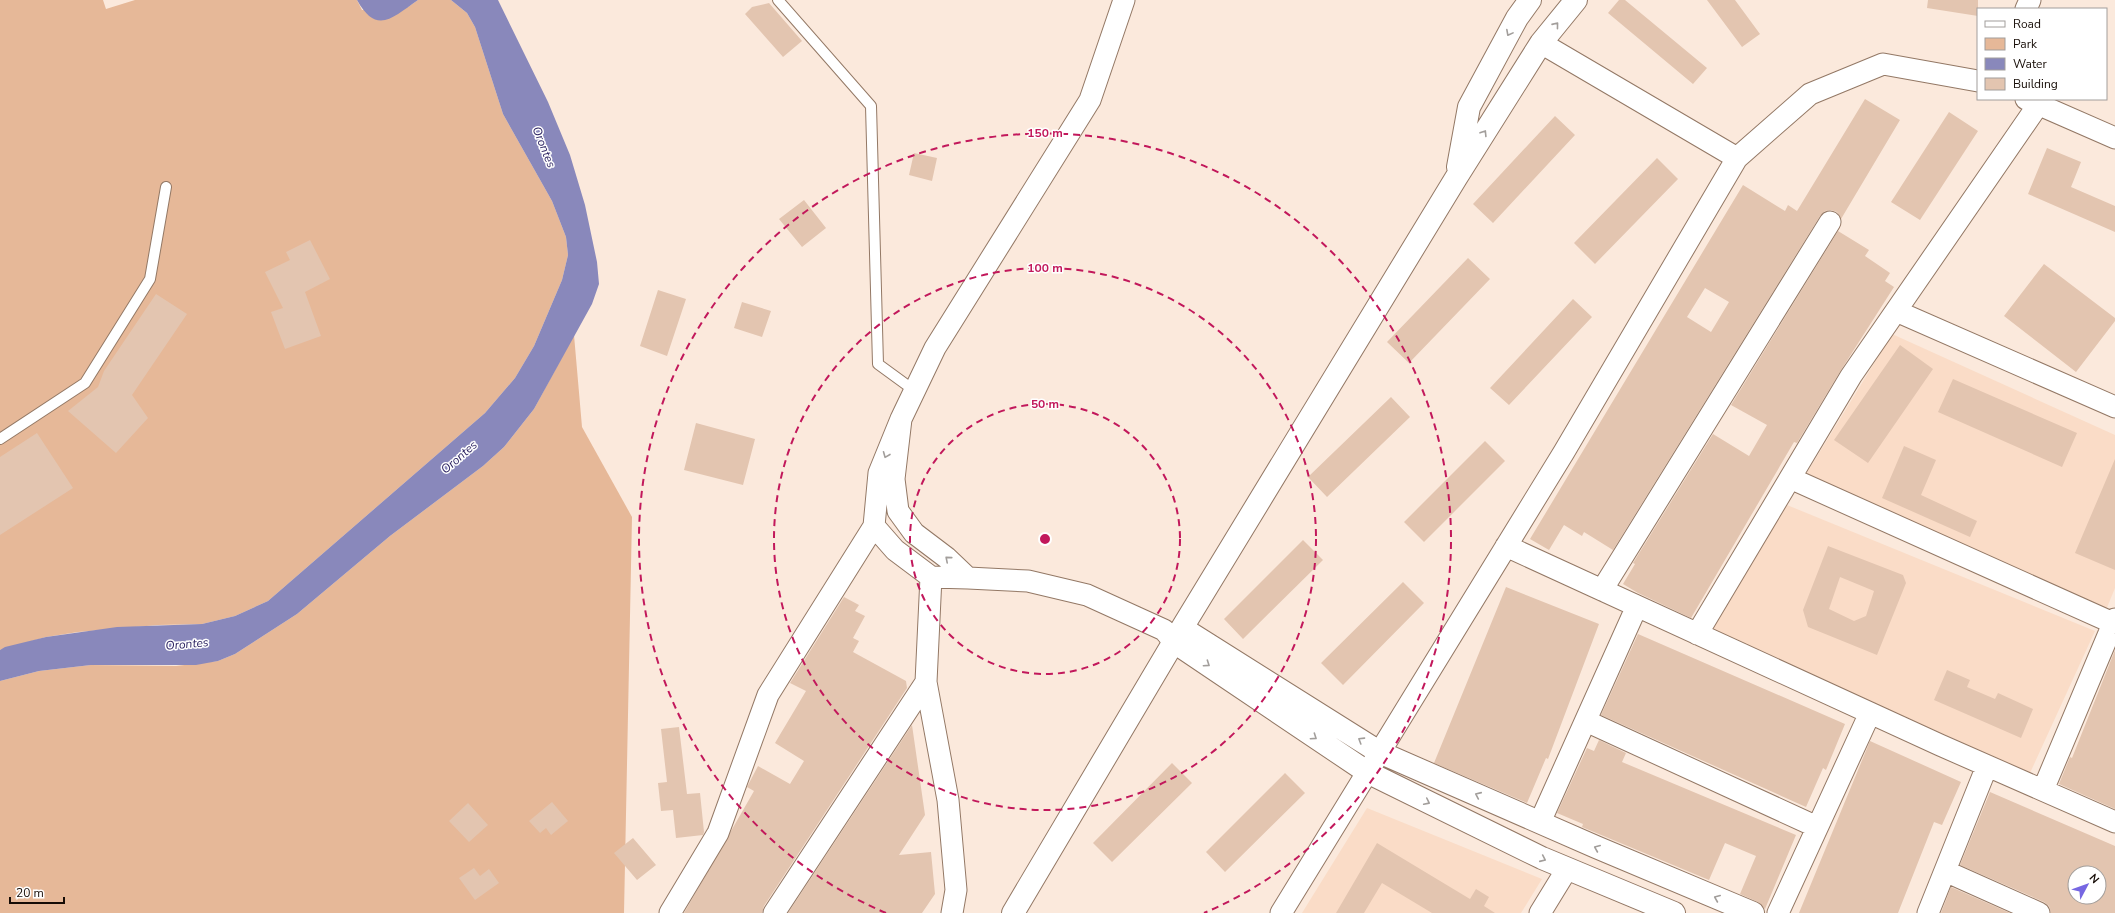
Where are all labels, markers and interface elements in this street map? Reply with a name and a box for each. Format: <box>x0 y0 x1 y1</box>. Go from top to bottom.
legend <box>1977 8 2107 100</box>
text: Road <box>2013 16 2041 32</box>
one-way arrow <box>1551 23 1558 30</box>
one-way arrow <box>1507 29 1514 36</box>
text: Park <box>2013 36 2038 52</box>
text: Water <box>2013 56 2047 72</box>
text: Building <box>2013 76 2058 92</box>
water label: Orontes <box>528 124 560 170</box>
text: 150 m <box>1027 125 1063 141</box>
one-way arrow <box>1480 130 1487 137</box>
text: 100 m <box>1027 260 1063 276</box>
text: 50 m <box>1031 396 1059 412</box>
water label: Orontes <box>437 437 481 477</box>
one-way arrow <box>883 452 891 459</box>
centre of rings <box>1038 532 1052 546</box>
one-way arrow <box>945 557 953 564</box>
water label: Orontes <box>165 634 209 654</box>
one-way arrow <box>1203 659 1210 667</box>
one-way arrow <box>1310 732 1317 740</box>
one-way arrow <box>1358 737 1365 745</box>
one-way arrow <box>1475 792 1482 800</box>
one-way arrow <box>1422 797 1430 805</box>
one-way arrow <box>1594 844 1601 852</box>
one-way arrow <box>1540 854 1547 862</box>
north arrow <box>2067 865 2107 905</box>
text: N <box>2086 871 2103 887</box>
scale bar <box>10 879 64 905</box>
text: 20 m <box>16 885 44 901</box>
one-way arrow <box>1714 895 1722 903</box>

